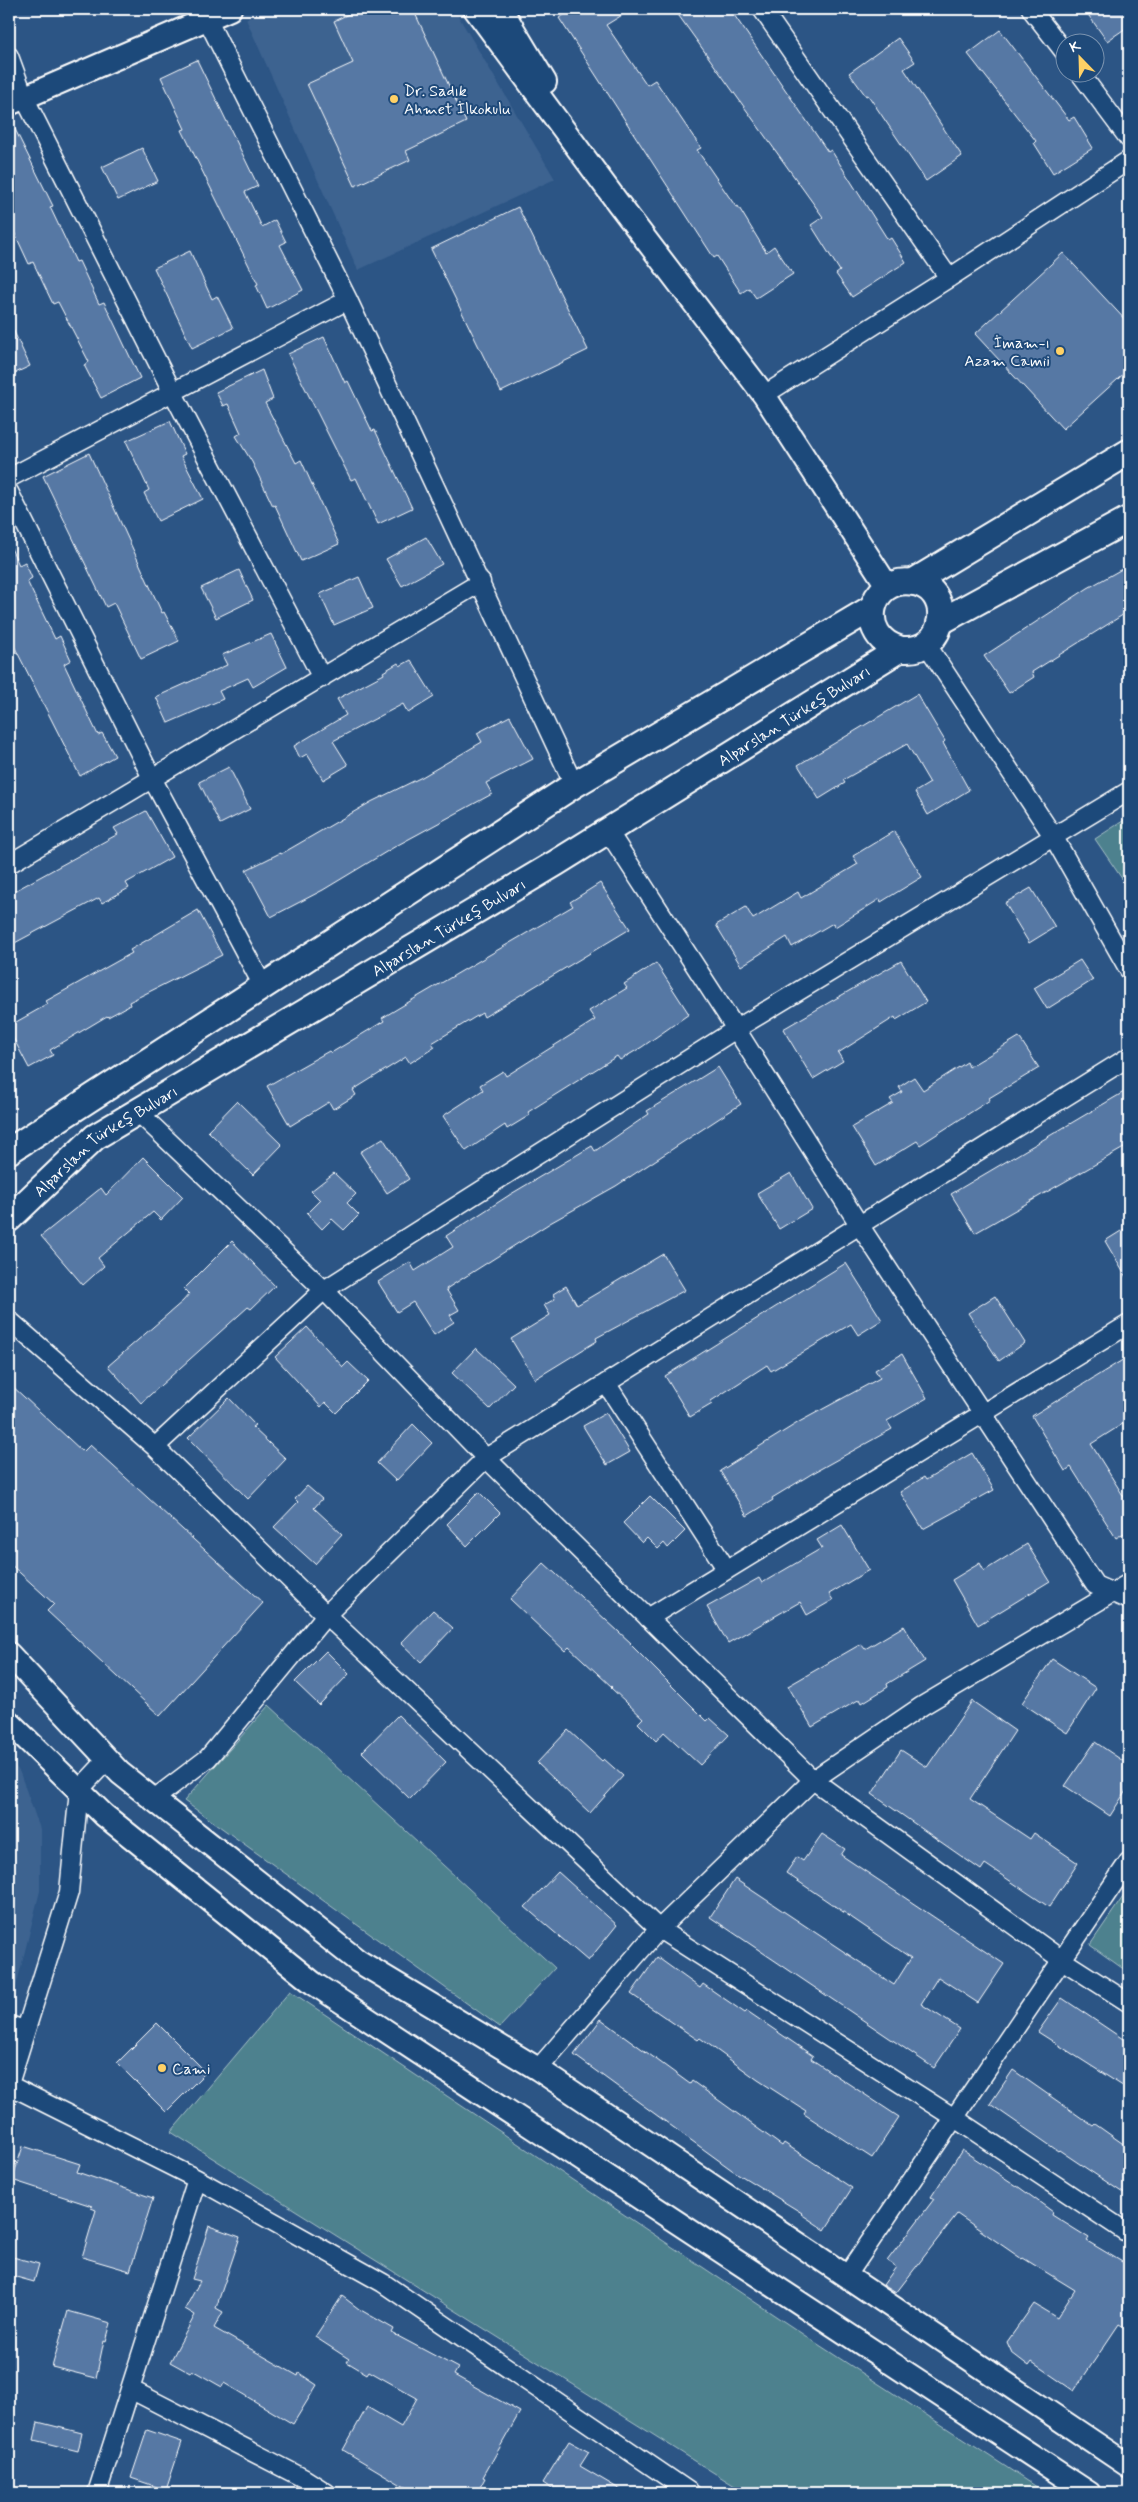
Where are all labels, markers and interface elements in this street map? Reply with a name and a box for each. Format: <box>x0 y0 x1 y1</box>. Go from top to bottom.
north arrow <box>1056 32 1106 82</box>
text: K <box>1067 36 1084 57</box>
place label: Dr. Sadık Ahmet İlkokulu <box>404 81 511 120</box>
marker: Dr. Sadık Ahmet İlkokulu <box>388 93 400 105</box>
place label: İmam-ı Azam Camii <box>964 333 1050 372</box>
marker: İmam-ı Azam Camii <box>1054 345 1066 357</box>
street label: Alparslan Türkeş Bulvarı <box>714 661 875 772</box>
street label: Alparslan Türkeş Bulvarı <box>368 874 530 982</box>
street label: Alparslan Türkeş Bulvarı <box>30 1081 182 1202</box>
place label: Cami <box>172 2059 211 2080</box>
marker: Cami <box>156 2062 168 2074</box>

